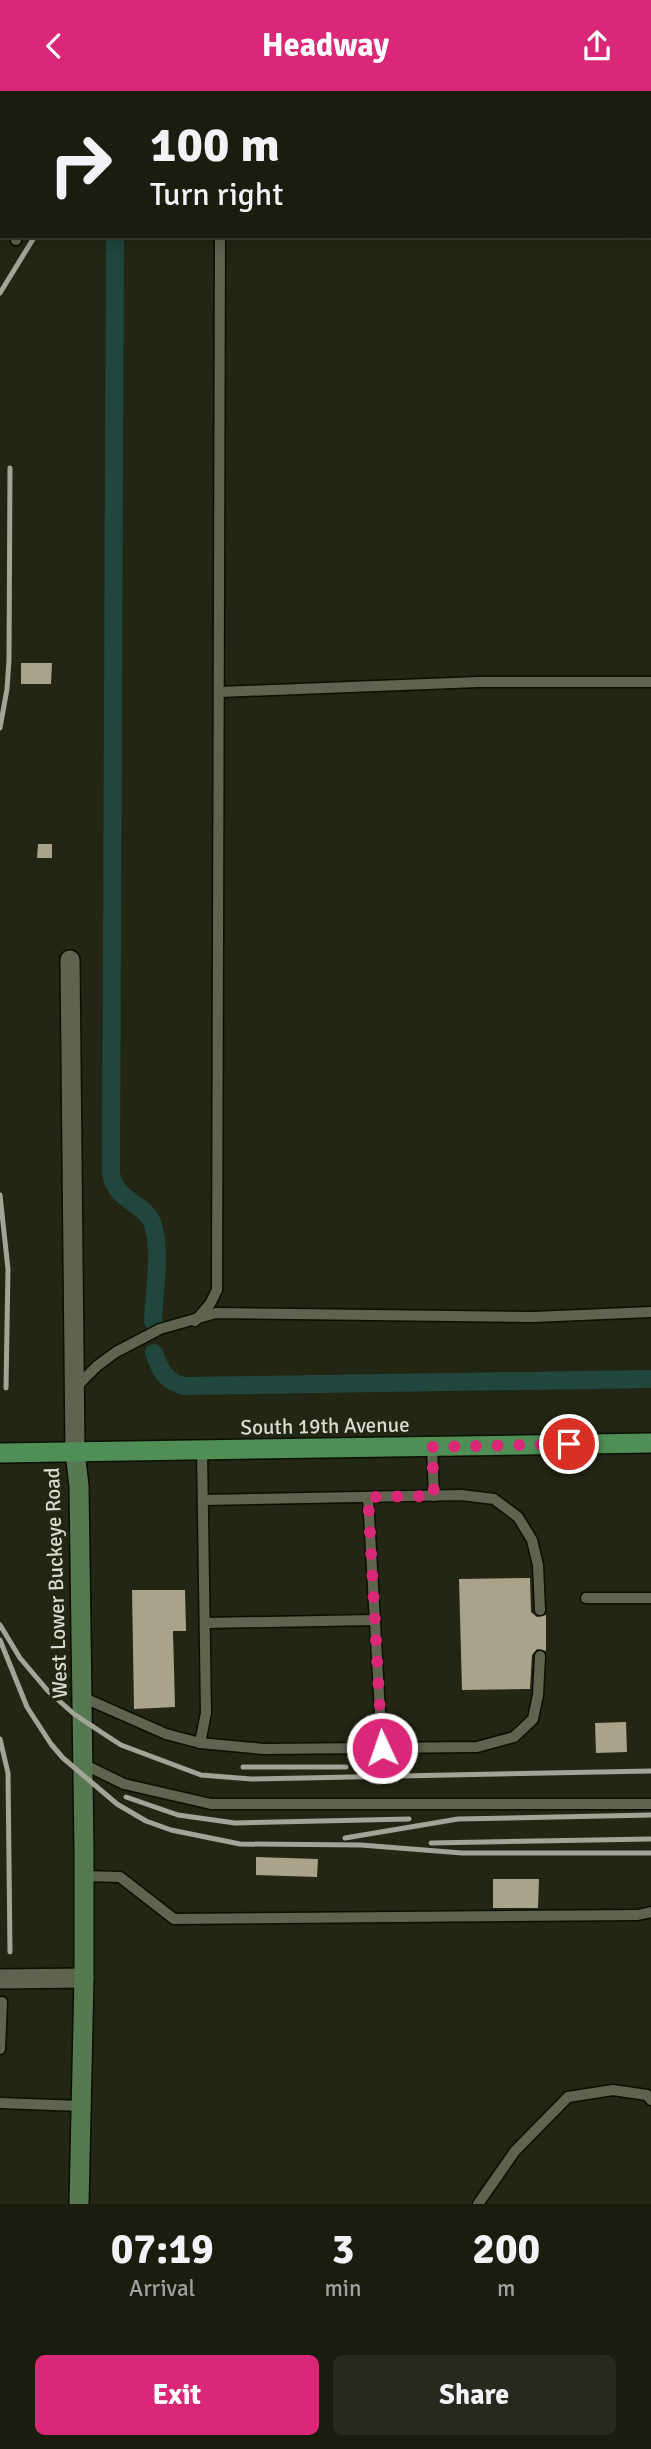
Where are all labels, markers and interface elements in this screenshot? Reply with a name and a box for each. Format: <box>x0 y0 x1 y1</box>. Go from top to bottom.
text: Headway <box>262 26 389 65</box>
icon: back <box>35 27 73 65</box>
icon: share <box>578 27 616 65</box>
text: 100 m <box>150 115 280 175</box>
icon: right <box>35 119 126 210</box>
text: Turn right <box>150 175 283 214</box>
street label: South 19th Avenue <box>240 1412 410 1440</box>
pin <box>539 1414 599 1474</box>
icon: arrive <box>550 1425 588 1463</box>
street label: West Lower Buckeye Road <box>39 1467 73 1699</box>
position arrow <box>345 1711 419 1785</box>
text: 07:19 <box>111 2224 214 2275</box>
text: 3 <box>332 2224 354 2275</box>
text: 200 <box>472 2224 540 2275</box>
text: Arrival <box>129 2274 195 2303</box>
text: min <box>324 2274 362 2303</box>
text: m <box>497 2274 515 2303</box>
button: Exit <box>35 2355 319 2435</box>
button: Share <box>333 2355 616 2435</box>

